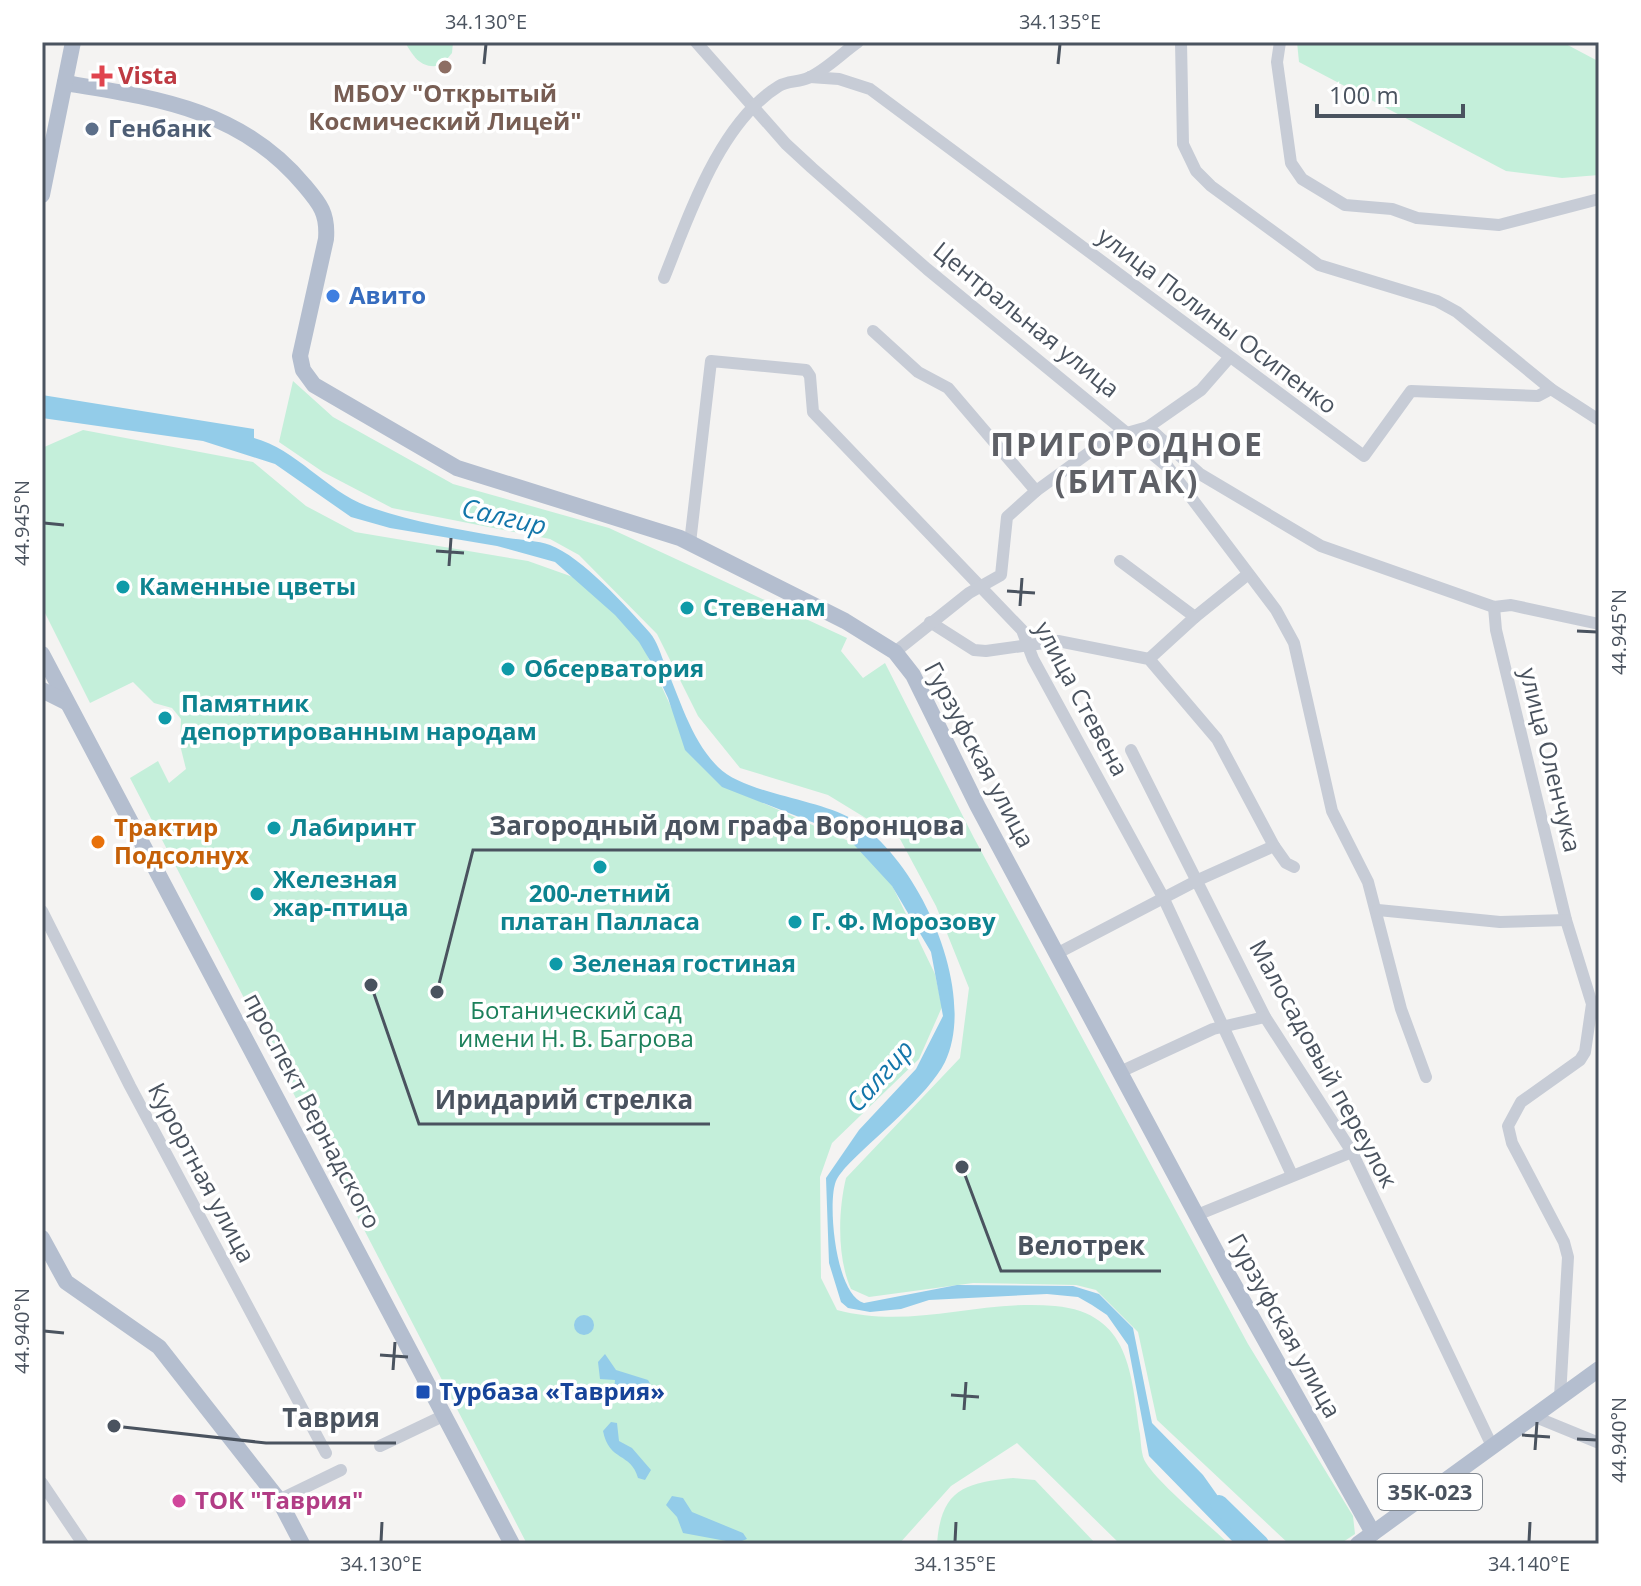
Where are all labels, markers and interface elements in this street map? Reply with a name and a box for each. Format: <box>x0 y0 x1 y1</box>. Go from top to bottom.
text: 34.130°E <box>445 8 527 35</box>
text: 34.135°E <box>1019 8 1101 35</box>
place label: Vista <box>118 58 178 91</box>
marker: МБОУ "Открытый Космический Лицей" <box>436 58 454 76</box>
marker: Vista <box>93 67 111 85</box>
scale bar <box>1317 68 1463 118</box>
place label: МБОУ "Открытый Космический Лицей" <box>308 76 582 137</box>
text: 100 m <box>1329 78 1399 111</box>
place label: Генбанк <box>108 111 212 144</box>
marker: Генбанк <box>83 120 101 138</box>
street label: улица Полины Осипенко <box>1091 219 1345 421</box>
street label: Центральная улица <box>927 233 1127 404</box>
place label: Авито <box>349 278 426 311</box>
marker: Авито <box>324 287 342 305</box>
district label: ПРИГОРОДНОЕ (БИТАК) <box>990 422 1264 502</box>
text: 44.945°N <box>8 480 35 566</box>
water label: Салгир <box>458 489 550 543</box>
place label: Каменные цветы <box>139 569 356 602</box>
marker: Каменные цветы <box>114 578 132 596</box>
text: 44.945°N <box>1605 589 1632 675</box>
place label: Стевенам <box>703 590 826 623</box>
marker: Стевенам <box>678 599 696 617</box>
street label: улица Стевена <box>1028 615 1137 782</box>
place label: Обсерватория <box>524 651 704 684</box>
street label: Гурзуфская улица <box>917 656 1043 853</box>
marker: Обсерватория <box>499 660 517 678</box>
street label: улица Оленчука <box>1513 664 1590 855</box>
place label: Памятник депортированным народам <box>181 686 537 747</box>
marker: Памятник депортированным народам <box>156 709 174 727</box>
callout: Загородный дом графа Воронцова <box>473 800 981 850</box>
text: Загородный дом графа Воронцова <box>489 807 965 843</box>
place label: Трактир Подсолнух <box>114 810 249 871</box>
place label: Лабиринт <box>290 810 416 843</box>
marker: Лабиринт <box>265 819 283 837</box>
marker: Трактир Подсолнух <box>89 833 107 851</box>
marker: 200-летний платан Палласа <box>591 858 609 876</box>
place label: Железная жар-птица <box>273 862 409 923</box>
place label: 200-летний платан Палласа <box>500 876 700 937</box>
marker: Железная жар-птица <box>248 885 266 903</box>
place label: Г. Ф. Морозову <box>811 904 996 937</box>
marker: Г. Ф. Морозову <box>786 913 804 931</box>
street label: Малосадовый переулок <box>1242 933 1407 1194</box>
place label: Зеленая гостиная <box>572 946 796 979</box>
marker: Зеленая гостиная <box>547 955 565 973</box>
street label: проспект Вернадского <box>237 986 390 1234</box>
park label: Ботанический сад имени Н. В. Багрова <box>458 993 694 1054</box>
water label: Салгир <box>837 1031 921 1119</box>
callout: Иридарий стрелка <box>419 1074 710 1124</box>
street label: Курортная улица <box>141 1077 264 1268</box>
text: Иридарий стрелка <box>435 1081 693 1117</box>
callout: Велотрек <box>1001 1221 1161 1271</box>
text: Велотрек <box>1017 1227 1146 1263</box>
street label: Гурзуфская улица <box>1221 1227 1350 1423</box>
text: 44.940°N <box>8 1288 35 1374</box>
place label: Турбаза «Таврия» <box>439 1374 665 1407</box>
marker: Турбаза «Таврия» <box>414 1383 432 1401</box>
callout: Таврия <box>266 1393 396 1443</box>
text: 44.940°N <box>1605 1397 1632 1483</box>
text: Таврия <box>282 1399 380 1435</box>
road number: 35К-023 <box>1378 1474 1482 1510</box>
place label: ТОК "Таврия" <box>195 1483 363 1516</box>
marker: ТОК "Таврия" <box>170 1492 188 1510</box>
text: 34.130°E <box>340 1550 422 1577</box>
text: 34.135°E <box>914 1550 996 1577</box>
text: 34.140°E <box>1488 1550 1570 1577</box>

